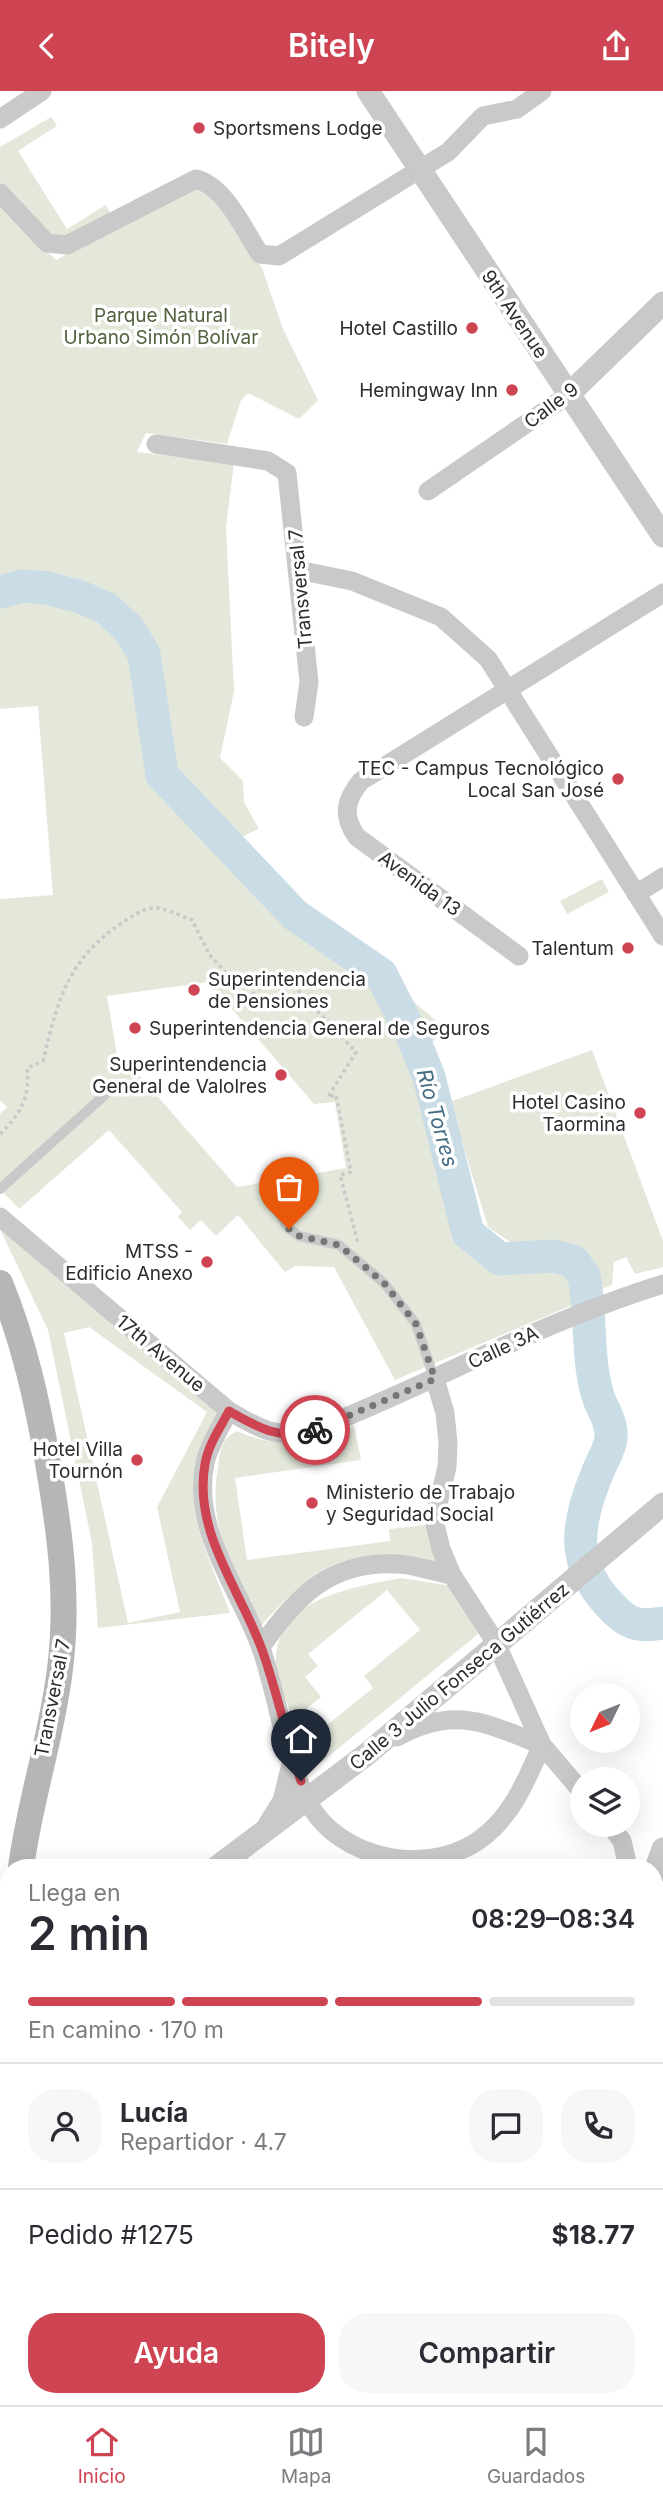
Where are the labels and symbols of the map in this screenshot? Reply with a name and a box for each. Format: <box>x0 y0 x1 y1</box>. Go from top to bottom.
place label: Sportsmens Lodge <box>213 117 383 140</box>
marker: Sportsmens Lodge <box>191 120 207 136</box>
street label: 9th Avenue <box>477 266 553 363</box>
park label: Parque Natural Urbano Simón Bolívar <box>64 304 258 349</box>
place label: Hotel Castillo <box>339 317 458 340</box>
marker: Hotel Castillo <box>464 320 480 336</box>
street label: Calle 9 <box>520 378 583 433</box>
place label: Hemingway Inn <box>359 379 498 402</box>
marker: Hemingway Inn <box>504 382 520 398</box>
street label: Transversal 7 <box>284 528 317 650</box>
place label: TEC - Campus Tecnológico Local San José <box>358 757 604 802</box>
marker: TEC - Campus Tecnológico Local San José <box>610 771 626 787</box>
street label: Avenida 13 <box>374 846 465 921</box>
place label: Talentum <box>531 937 614 960</box>
marker: Talentum <box>620 940 636 956</box>
place label: Superintendencia de Pensiones <box>208 968 366 1013</box>
marker: Superintendencia de Pensiones <box>186 982 202 998</box>
place label: Superintendencia General de Seguros <box>149 1017 490 1040</box>
marker: Superintendencia General de Seguros <box>127 1020 143 1036</box>
place label: Superintendencia General de Valolres <box>92 1053 267 1098</box>
water label: Río Torres <box>412 1066 463 1170</box>
marker: Superintendencia General de Valolres <box>273 1067 289 1083</box>
place label: Hotel Casino Taormina <box>512 1091 626 1136</box>
marker: Hotel Casino Taormina <box>632 1105 648 1121</box>
pin <box>259 1157 319 1229</box>
place label: MTSS - Edificio Anexo <box>65 1240 193 1285</box>
marker: MTSS - Edificio Anexo <box>199 1254 215 1270</box>
street label: 17th Avenue <box>112 1310 209 1397</box>
street label: Calle 3A <box>464 1321 542 1374</box>
courier <box>280 1395 350 1465</box>
place label: Hotel Villa Tournón <box>33 1438 123 1483</box>
marker: Hotel Villa Tournón <box>129 1452 145 1468</box>
place label: Ministerio de Trabajo y Seguridad Social <box>326 1481 515 1526</box>
marker: Ministerio de Trabajo y Seguridad Social <box>304 1495 320 1511</box>
street label: Calle 3 Julio Fonseca Gutiérrez <box>345 1578 574 1775</box>
street label: Transversal 7 <box>30 1637 75 1759</box>
north arrow <box>570 1683 640 1753</box>
pin <box>271 1709 331 1781</box>

